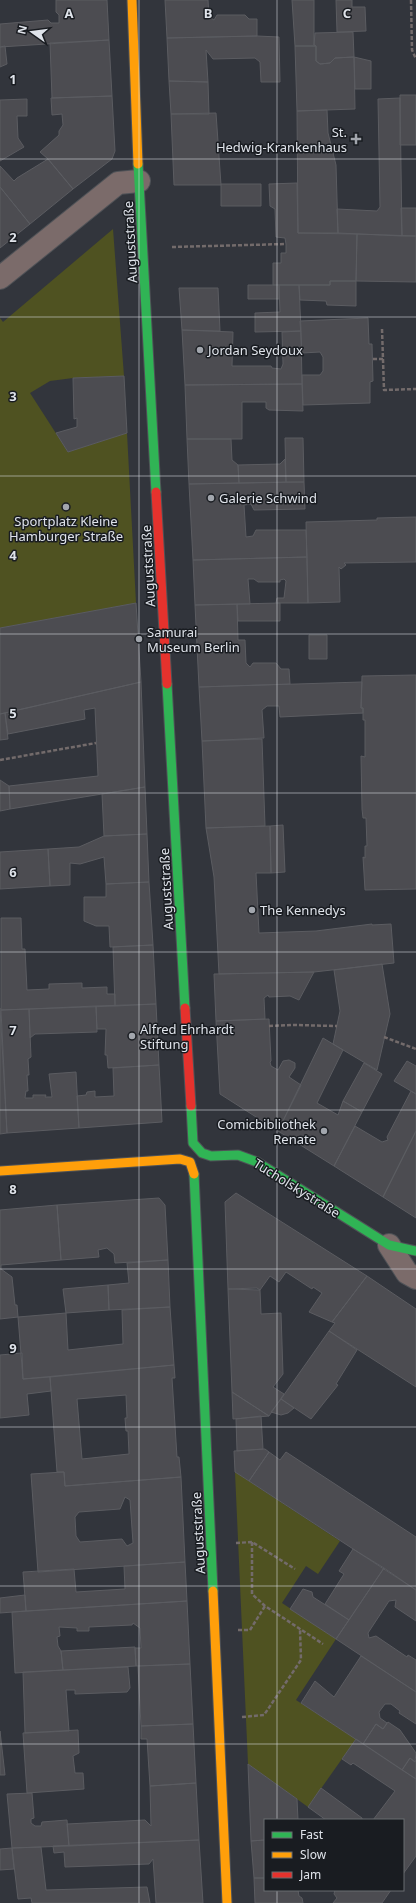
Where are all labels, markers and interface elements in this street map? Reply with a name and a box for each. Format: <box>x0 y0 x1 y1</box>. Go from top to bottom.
text: A <box>65 4 74 22</box>
text: B <box>204 4 212 22</box>
text: C <box>343 4 351 22</box>
north arrow <box>12 12 52 52</box>
text: N <box>13 23 30 36</box>
text: 1 <box>9 70 17 88</box>
place label: St. Hedwig-Krankenhaus <box>216 123 347 156</box>
marker: St. Hedwig-Krankenhaus <box>350 133 362 145</box>
street label: Auguststraße <box>119 201 141 283</box>
text: 2 <box>9 228 17 246</box>
place label: Jordan Seydoux <box>206 341 303 359</box>
marker: Jordan Seydoux <box>195 345 205 355</box>
text: 3 <box>9 387 17 405</box>
place label: Galerie Schwind <box>219 489 317 507</box>
marker: Galerie Schwind <box>206 493 216 503</box>
marker: Sportplatz Kleine Hamburger Straße <box>61 502 71 512</box>
place label: Sportplatz Kleine Hamburger Straße <box>9 512 123 545</box>
street label: Auguststraße <box>137 525 159 607</box>
text: 4 <box>9 546 17 564</box>
place label: Samurai Museum Berlin <box>147 623 240 656</box>
marker: Samurai Museum Berlin <box>134 634 144 644</box>
text: 5 <box>9 704 17 722</box>
street label: Auguststraße <box>155 848 177 930</box>
text: 6 <box>9 863 17 881</box>
place label: The Kennedys <box>260 901 346 919</box>
marker: The Kennedys <box>247 905 257 915</box>
place label: Alfred Ehrhardt Stiftung <box>140 1020 234 1053</box>
text: 7 <box>9 1021 17 1039</box>
marker: Alfred Ehrhardt Stiftung <box>127 1031 137 1041</box>
place label: Comicbibliothek Renate <box>217 1115 316 1148</box>
marker: Comicbibliothek Renate <box>319 1126 329 1136</box>
street label: Tucholskystraße <box>250 1154 344 1222</box>
text: 8 <box>9 1180 17 1198</box>
text: 9 <box>9 1339 17 1357</box>
street label: Auguststraße <box>187 1492 209 1574</box>
legend <box>264 1819 404 1891</box>
text: Fast <box>300 1826 324 1843</box>
text: Slow <box>300 1846 327 1863</box>
text: Jam <box>299 1866 321 1883</box>

